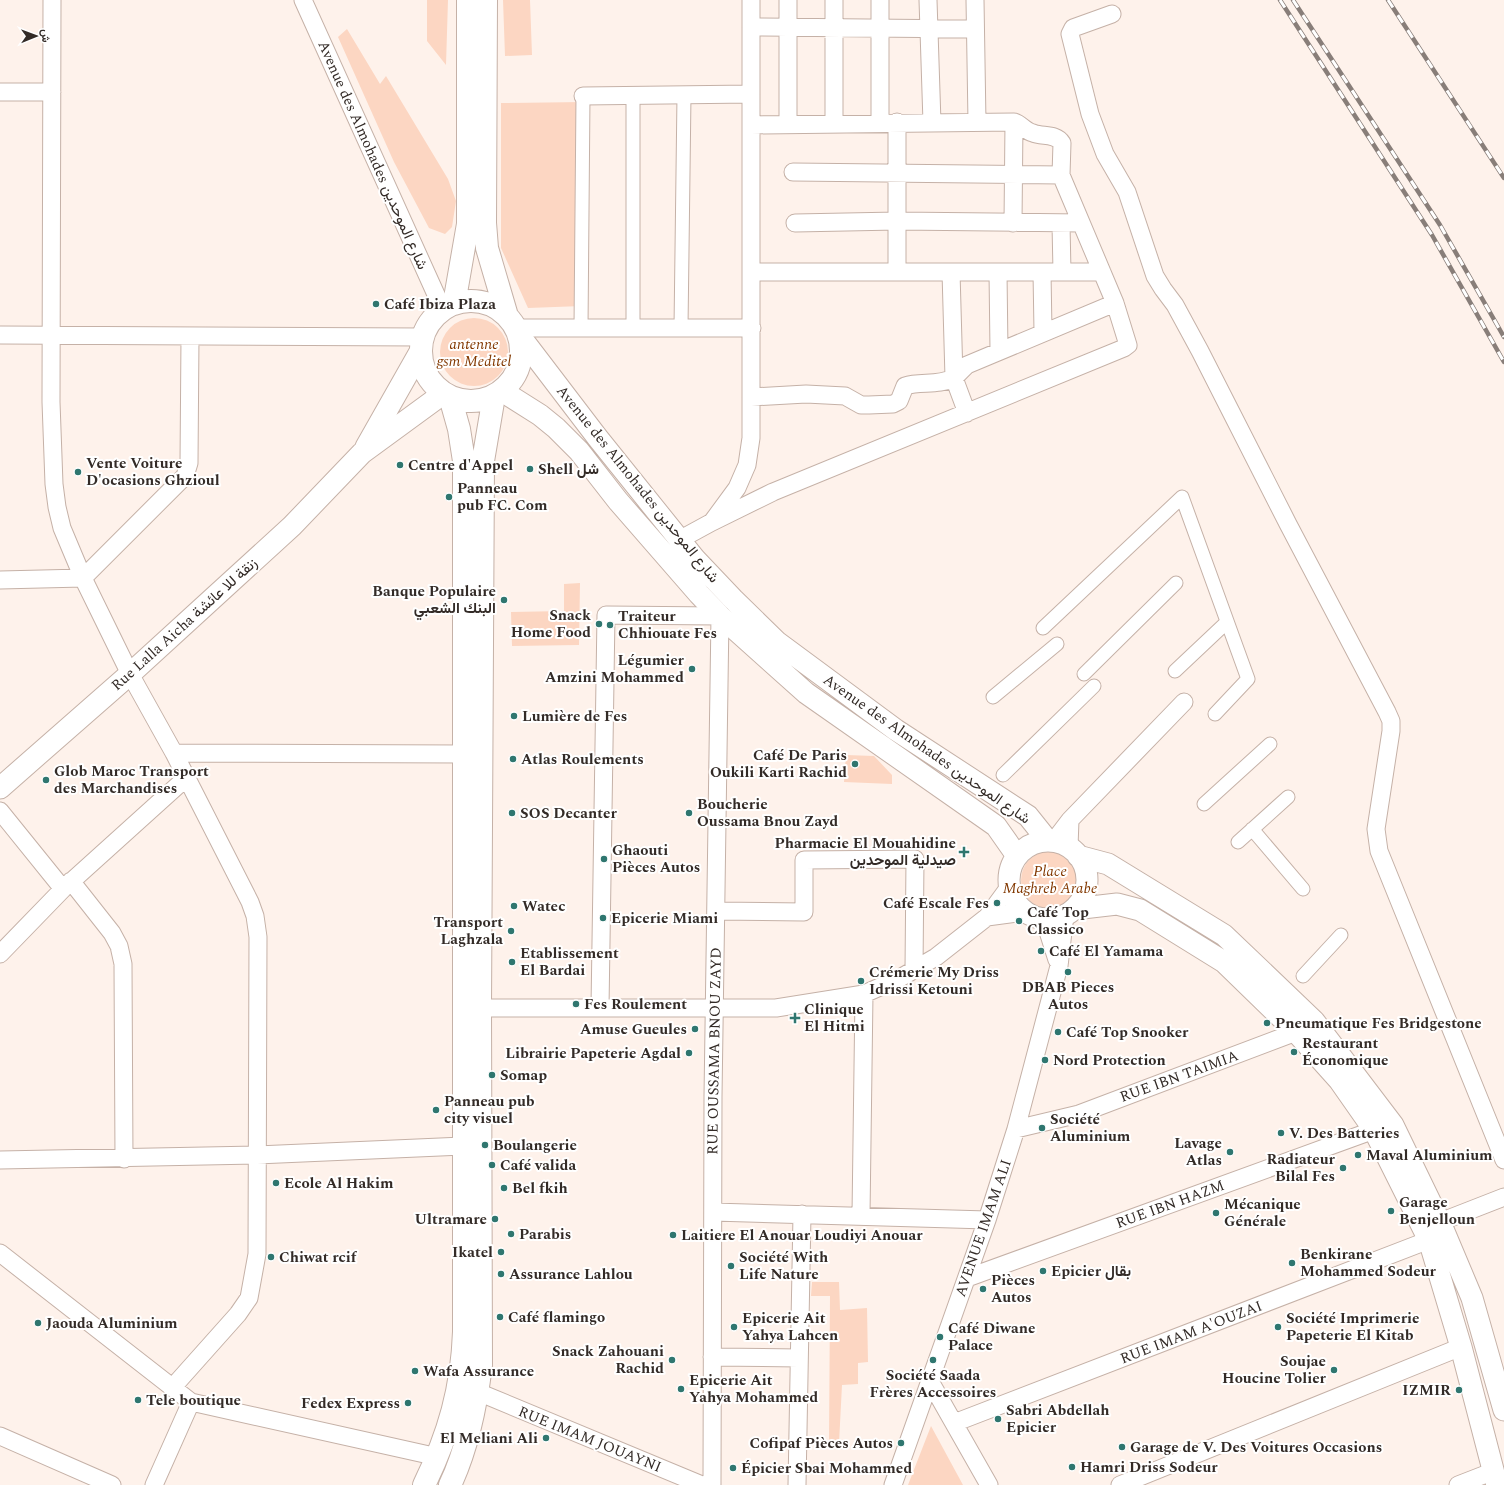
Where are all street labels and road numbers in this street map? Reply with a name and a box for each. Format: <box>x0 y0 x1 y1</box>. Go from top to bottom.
street label: Avenue des Almohades شارع الموحدين <box>311 37 434 274</box>
street label: Avenue des Almohades شارع الموحدين <box>550 380 725 588</box>
street label: Rue Lalla Aicha زنقة للا عائشة <box>106 552 263 697</box>
street label: Avenue des Almohades شارع الموحدين <box>818 669 1035 830</box>
street label: RUE OUSSAMA BNOU ZAYD <box>701 947 728 1155</box>
street label: RUE IBN TAIMIA <box>1117 1044 1242 1109</box>
street label: AVENUE IMAM ALI <box>949 1156 1018 1300</box>
street label: RUE IBN HAZM <box>1113 1174 1228 1235</box>
street label: RUE IMAM A'OUZAI <box>1117 1295 1266 1370</box>
street label: RUE IMAM JOUAYNI <box>515 1400 665 1479</box>

